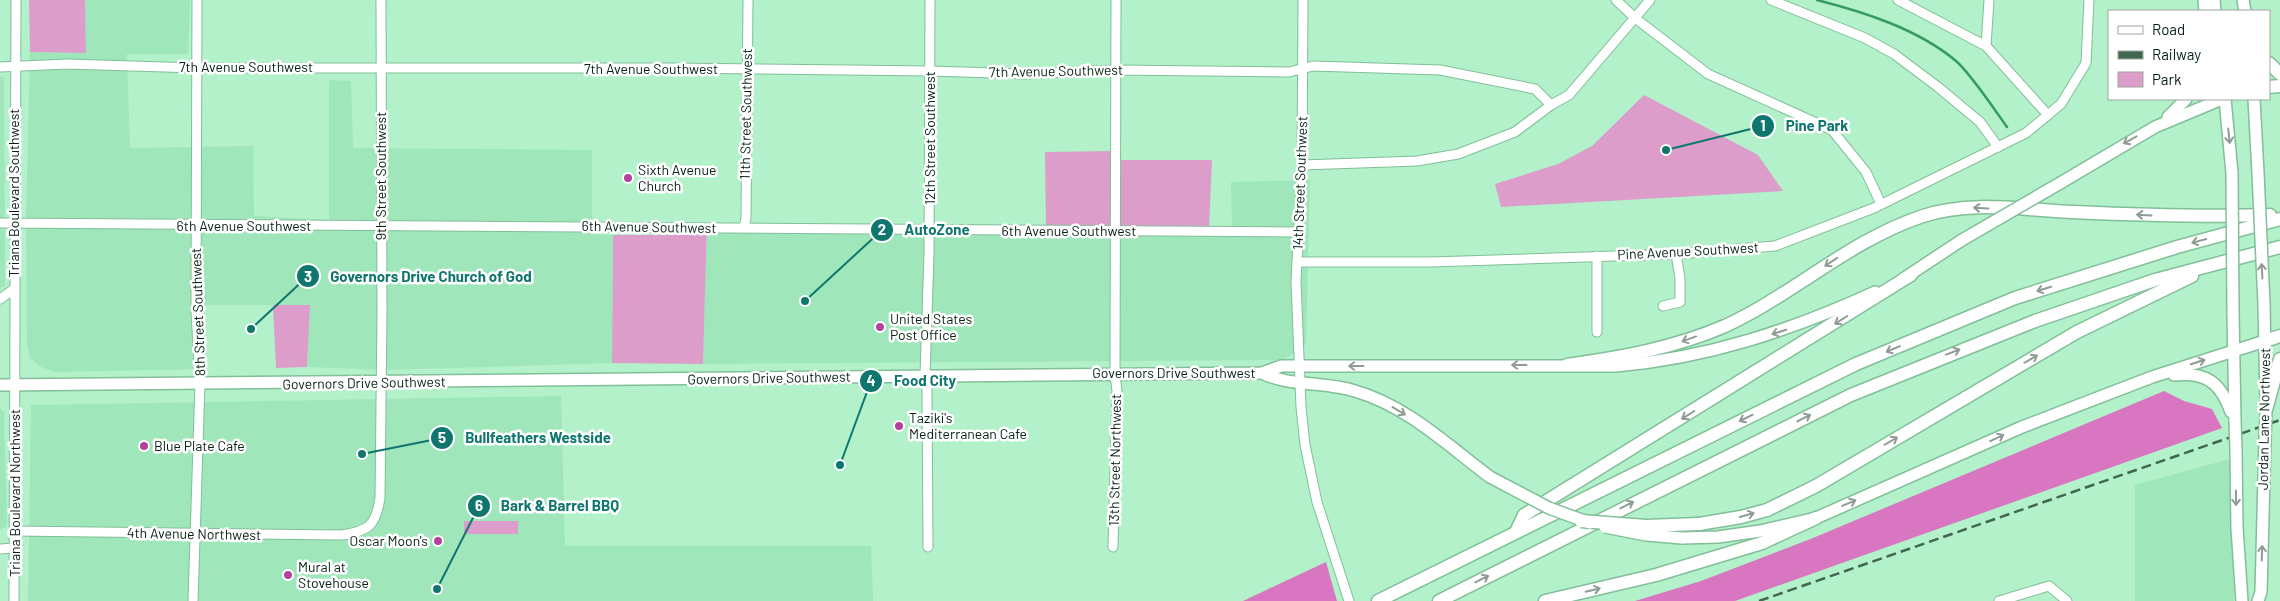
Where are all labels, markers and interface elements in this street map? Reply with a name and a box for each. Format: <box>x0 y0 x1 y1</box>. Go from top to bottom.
legend <box>2108 10 2270 100</box>
text: Road <box>2152 20 2185 38</box>
text: Railway <box>2152 45 2201 63</box>
street label: 11th Street Southwest <box>736 48 755 180</box>
street label: 7th Avenue Southwest <box>179 58 313 75</box>
street label: 7th Avenue Southwest <box>584 60 718 77</box>
street label: 7th Avenue Southwest <box>989 61 1123 80</box>
text: Park <box>2152 70 2182 88</box>
street label: 12th Street Southwest <box>921 71 938 205</box>
street label: Triana Boulevard Southwest <box>5 109 22 277</box>
callout: Pine Park <box>1751 111 1859 141</box>
street label: 9th Street Southwest <box>372 112 389 240</box>
street label: 14th Street Southwest <box>1289 116 1310 250</box>
text: 1 <box>1760 116 1766 134</box>
text: Pine Park <box>1786 116 1848 134</box>
one-way arrow <box>2224 128 2234 144</box>
one-way arrow <box>2123 136 2138 146</box>
place label: Sixth Avenue Church <box>638 161 716 194</box>
marker: Sixth Avenue Church <box>622 172 634 184</box>
one-way arrow <box>1974 203 1990 213</box>
one-way arrow <box>2136 211 2152 220</box>
callout: AutoZone <box>870 215 980 245</box>
street label: 6th Avenue Southwest <box>177 217 311 234</box>
street label: 6th Avenue Southwest <box>581 217 717 236</box>
text: 2 <box>878 220 886 238</box>
text: AutoZone <box>904 220 970 238</box>
street label: 6th Avenue Southwest <box>1002 222 1136 239</box>
one-way arrow <box>2192 237 2208 246</box>
street label: Pine Avenue Southwest <box>1617 238 1759 263</box>
street label: 8th Street Southwest <box>187 247 208 377</box>
one-way arrow <box>1825 257 1839 267</box>
callout: Governors Drive Church of God <box>295 261 542 291</box>
one-way arrow <box>2258 263 2267 279</box>
text: 3 <box>304 267 312 285</box>
text: Governors Drive Church of God <box>330 267 532 285</box>
one-way arrow <box>2037 285 2052 294</box>
place label: United States Post Office <box>890 310 973 343</box>
one-way arrow <box>1834 316 1848 326</box>
marker: United States Post Office <box>874 321 886 333</box>
one-way arrow <box>1771 328 1787 337</box>
one-way arrow <box>1681 335 1697 344</box>
one-way arrow <box>1886 345 1901 354</box>
one-way arrow <box>1945 347 1960 357</box>
street label: Jordan Lane Northwest <box>2254 348 2273 490</box>
one-way arrow <box>2024 354 2038 364</box>
one-way arrow <box>2190 357 2206 367</box>
one-way arrow <box>1511 360 1527 370</box>
one-way arrow <box>1348 361 1364 371</box>
street label: Governors Drive Southwest <box>1092 364 1256 381</box>
callout: Food City <box>859 366 966 396</box>
street label: Governors Drive Southwest <box>687 368 851 387</box>
text: 4 <box>866 371 876 389</box>
text: Food City <box>894 371 956 389</box>
street label: Governors Drive Southwest <box>282 373 446 392</box>
street label: 13th Street Northwest <box>1105 394 1124 526</box>
one-way arrow <box>1392 407 1406 417</box>
street label: Triana Boulevard Northwest <box>6 409 23 577</box>
place label: Taziki's Mediterranean Cafe <box>909 409 1027 442</box>
one-way arrow <box>1681 410 1695 420</box>
one-way arrow <box>1796 413 1811 422</box>
one-way arrow <box>1739 414 1754 424</box>
marker: Taziki's Mediterranean Cafe <box>893 420 905 432</box>
callout: Bullfeathers Westside <box>430 423 620 453</box>
text: 5 <box>438 428 446 446</box>
text: Bullfeathers Westside <box>465 428 611 446</box>
one-way arrow <box>1989 433 2004 443</box>
one-way arrow <box>1884 436 1898 446</box>
place label: Blue Plate Cafe <box>154 437 245 454</box>
marker: Blue Plate Cafe <box>138 440 150 452</box>
one-way arrow <box>2232 490 2241 506</box>
callout: Bark & Barrel BBQ <box>466 491 629 521</box>
text: 6 <box>475 496 483 514</box>
text: Bark & Barrel BBQ <box>501 496 619 514</box>
one-way arrow <box>1841 498 1856 508</box>
one-way arrow <box>1619 500 1634 510</box>
one-way arrow <box>1739 510 1755 520</box>
street label: 4th Avenue Northwest <box>127 524 261 543</box>
place label: Oscar Moon's <box>350 532 428 549</box>
marker: Oscar Moon's <box>432 535 444 547</box>
one-way arrow <box>2257 545 2267 562</box>
place label: Mural at Stovehouse <box>298 558 369 591</box>
marker: Mural at Stovehouse <box>282 569 294 581</box>
one-way arrow <box>1475 574 1490 584</box>
one-way arrow <box>1584 585 1600 594</box>

